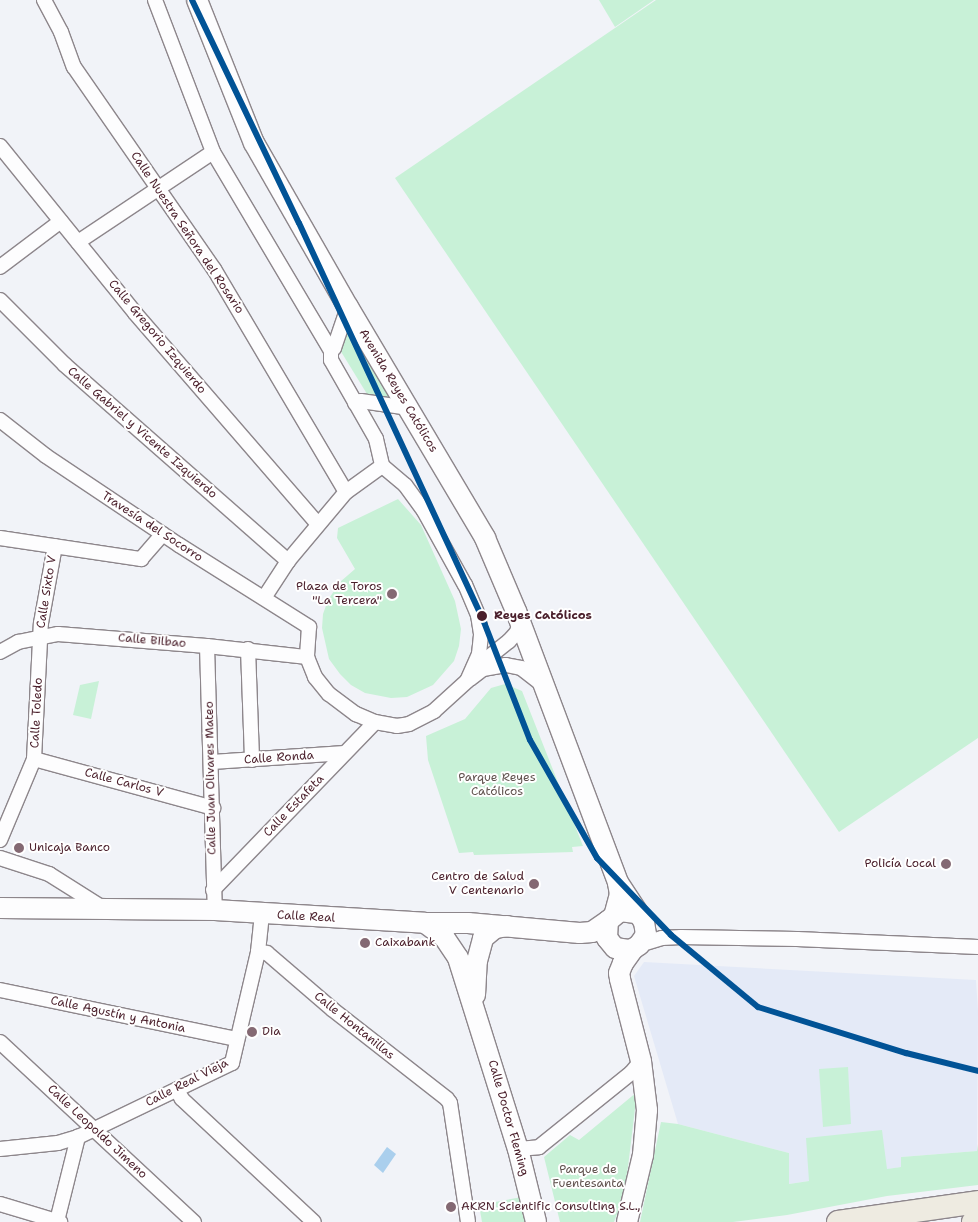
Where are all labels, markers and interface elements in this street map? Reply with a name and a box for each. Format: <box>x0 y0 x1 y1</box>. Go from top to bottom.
street label: Calle Nuestra Señora del Rosario <box>127 149 247 317</box>
street label: Calle Gregorio Izquierdo <box>105 277 209 397</box>
street label: Avenida Reyes Católicos <box>355 327 441 455</box>
street label: Calle Gabriel y Vicente Izquierdo <box>64 364 220 502</box>
street label: Travesía del Socorro <box>99 489 205 565</box>
street label: Calle Sixto V <box>34 555 60 629</box>
place label: Plaza de Toros "La Tercera" <box>296 580 382 608</box>
marker: Plaza de Toros "La Tercera" <box>386 588 398 600</box>
marker: Reyes Católicos <box>474 608 490 624</box>
place label: Reyes Católicos <box>494 609 592 623</box>
street label: Calle Bilbao <box>117 631 187 651</box>
street label: Calle Toledo <box>28 677 46 749</box>
street label: Calle Juan Olivares Mateo <box>202 701 220 855</box>
street label: Calle Ronda <box>243 748 315 768</box>
street label: Calle Carlos V <box>83 766 165 800</box>
park label: Parque Reyes Católicos <box>458 771 536 799</box>
street label: Calle Estafeta <box>261 772 327 840</box>
place label: Unicaja Banco <box>29 841 110 855</box>
marker: Unicaja Banco <box>13 842 25 854</box>
place label: Policía Local <box>865 857 936 871</box>
marker: Policía Local <box>940 858 952 870</box>
place label: Centro de Salud V Centenario <box>431 870 524 898</box>
marker: Centro de Salud V Centenario <box>528 878 540 890</box>
street label: Calle Real <box>277 908 335 926</box>
place label: Caixabank <box>375 936 435 950</box>
marker: Caixabank <box>359 937 371 949</box>
street label: Calle Hontanillas <box>311 989 397 1063</box>
street label: Calle Agustín y Antonia <box>49 994 187 1036</box>
place label: Dia <box>262 1025 281 1039</box>
marker: Dia <box>246 1026 258 1038</box>
street label: Calle Real Vieja <box>143 1056 231 1110</box>
street label: Calle Doctor Fleming <box>485 1058 531 1178</box>
street label: Calle Leopoldo Jimeno <box>44 1082 150 1182</box>
park label: Parque de Fuentesanta <box>552 1163 624 1191</box>
place label: AKRN Scientific Consulting S.L., <box>461 1200 641 1214</box>
marker: AKRN Scientific Consulting S.L., <box>445 1201 457 1213</box>

